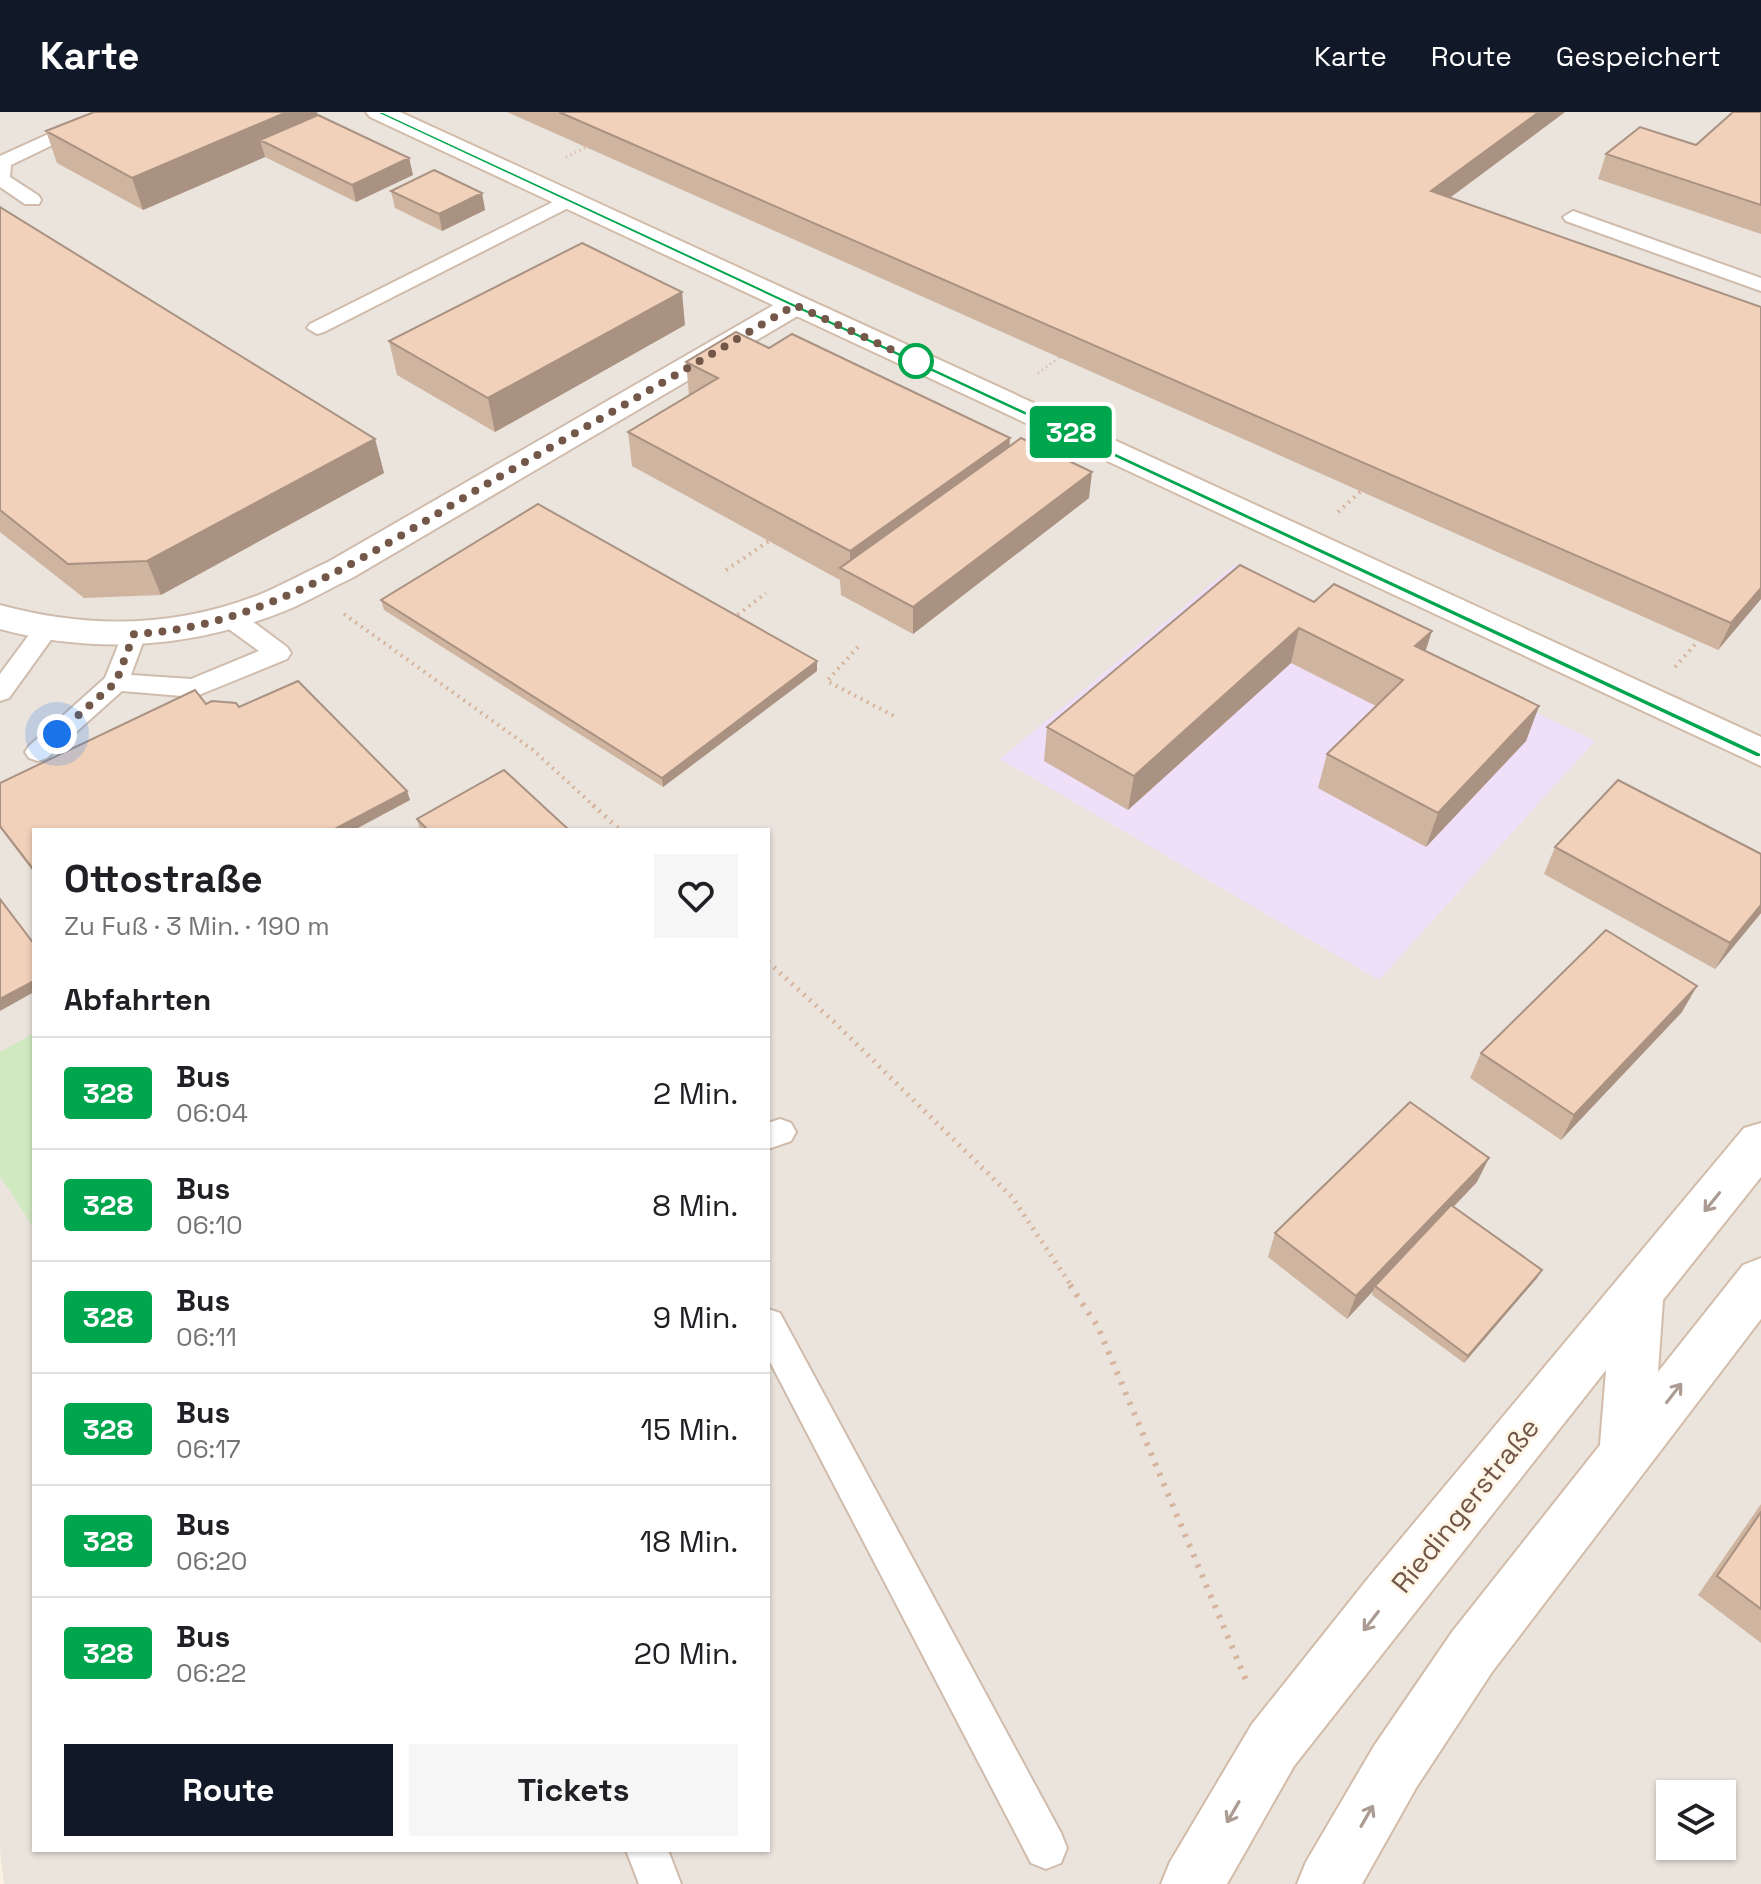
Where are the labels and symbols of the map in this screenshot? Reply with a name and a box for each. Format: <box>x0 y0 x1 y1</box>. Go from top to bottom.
unlabelled marker <box>899 344 933 378</box>
line badge: 328 <box>1025 406 1117 458</box>
your location <box>37 714 77 754</box>
one-way arrow <box>1703 1192 1721 1212</box>
one-way arrow <box>1665 1382 1682 1404</box>
street label: Riedingerstraße <box>1383 1410 1547 1600</box>
one-way arrow <box>1362 1610 1379 1631</box>
one-way arrow <box>1225 1800 1241 1823</box>
one-way arrow <box>1359 1805 1375 1828</box>

